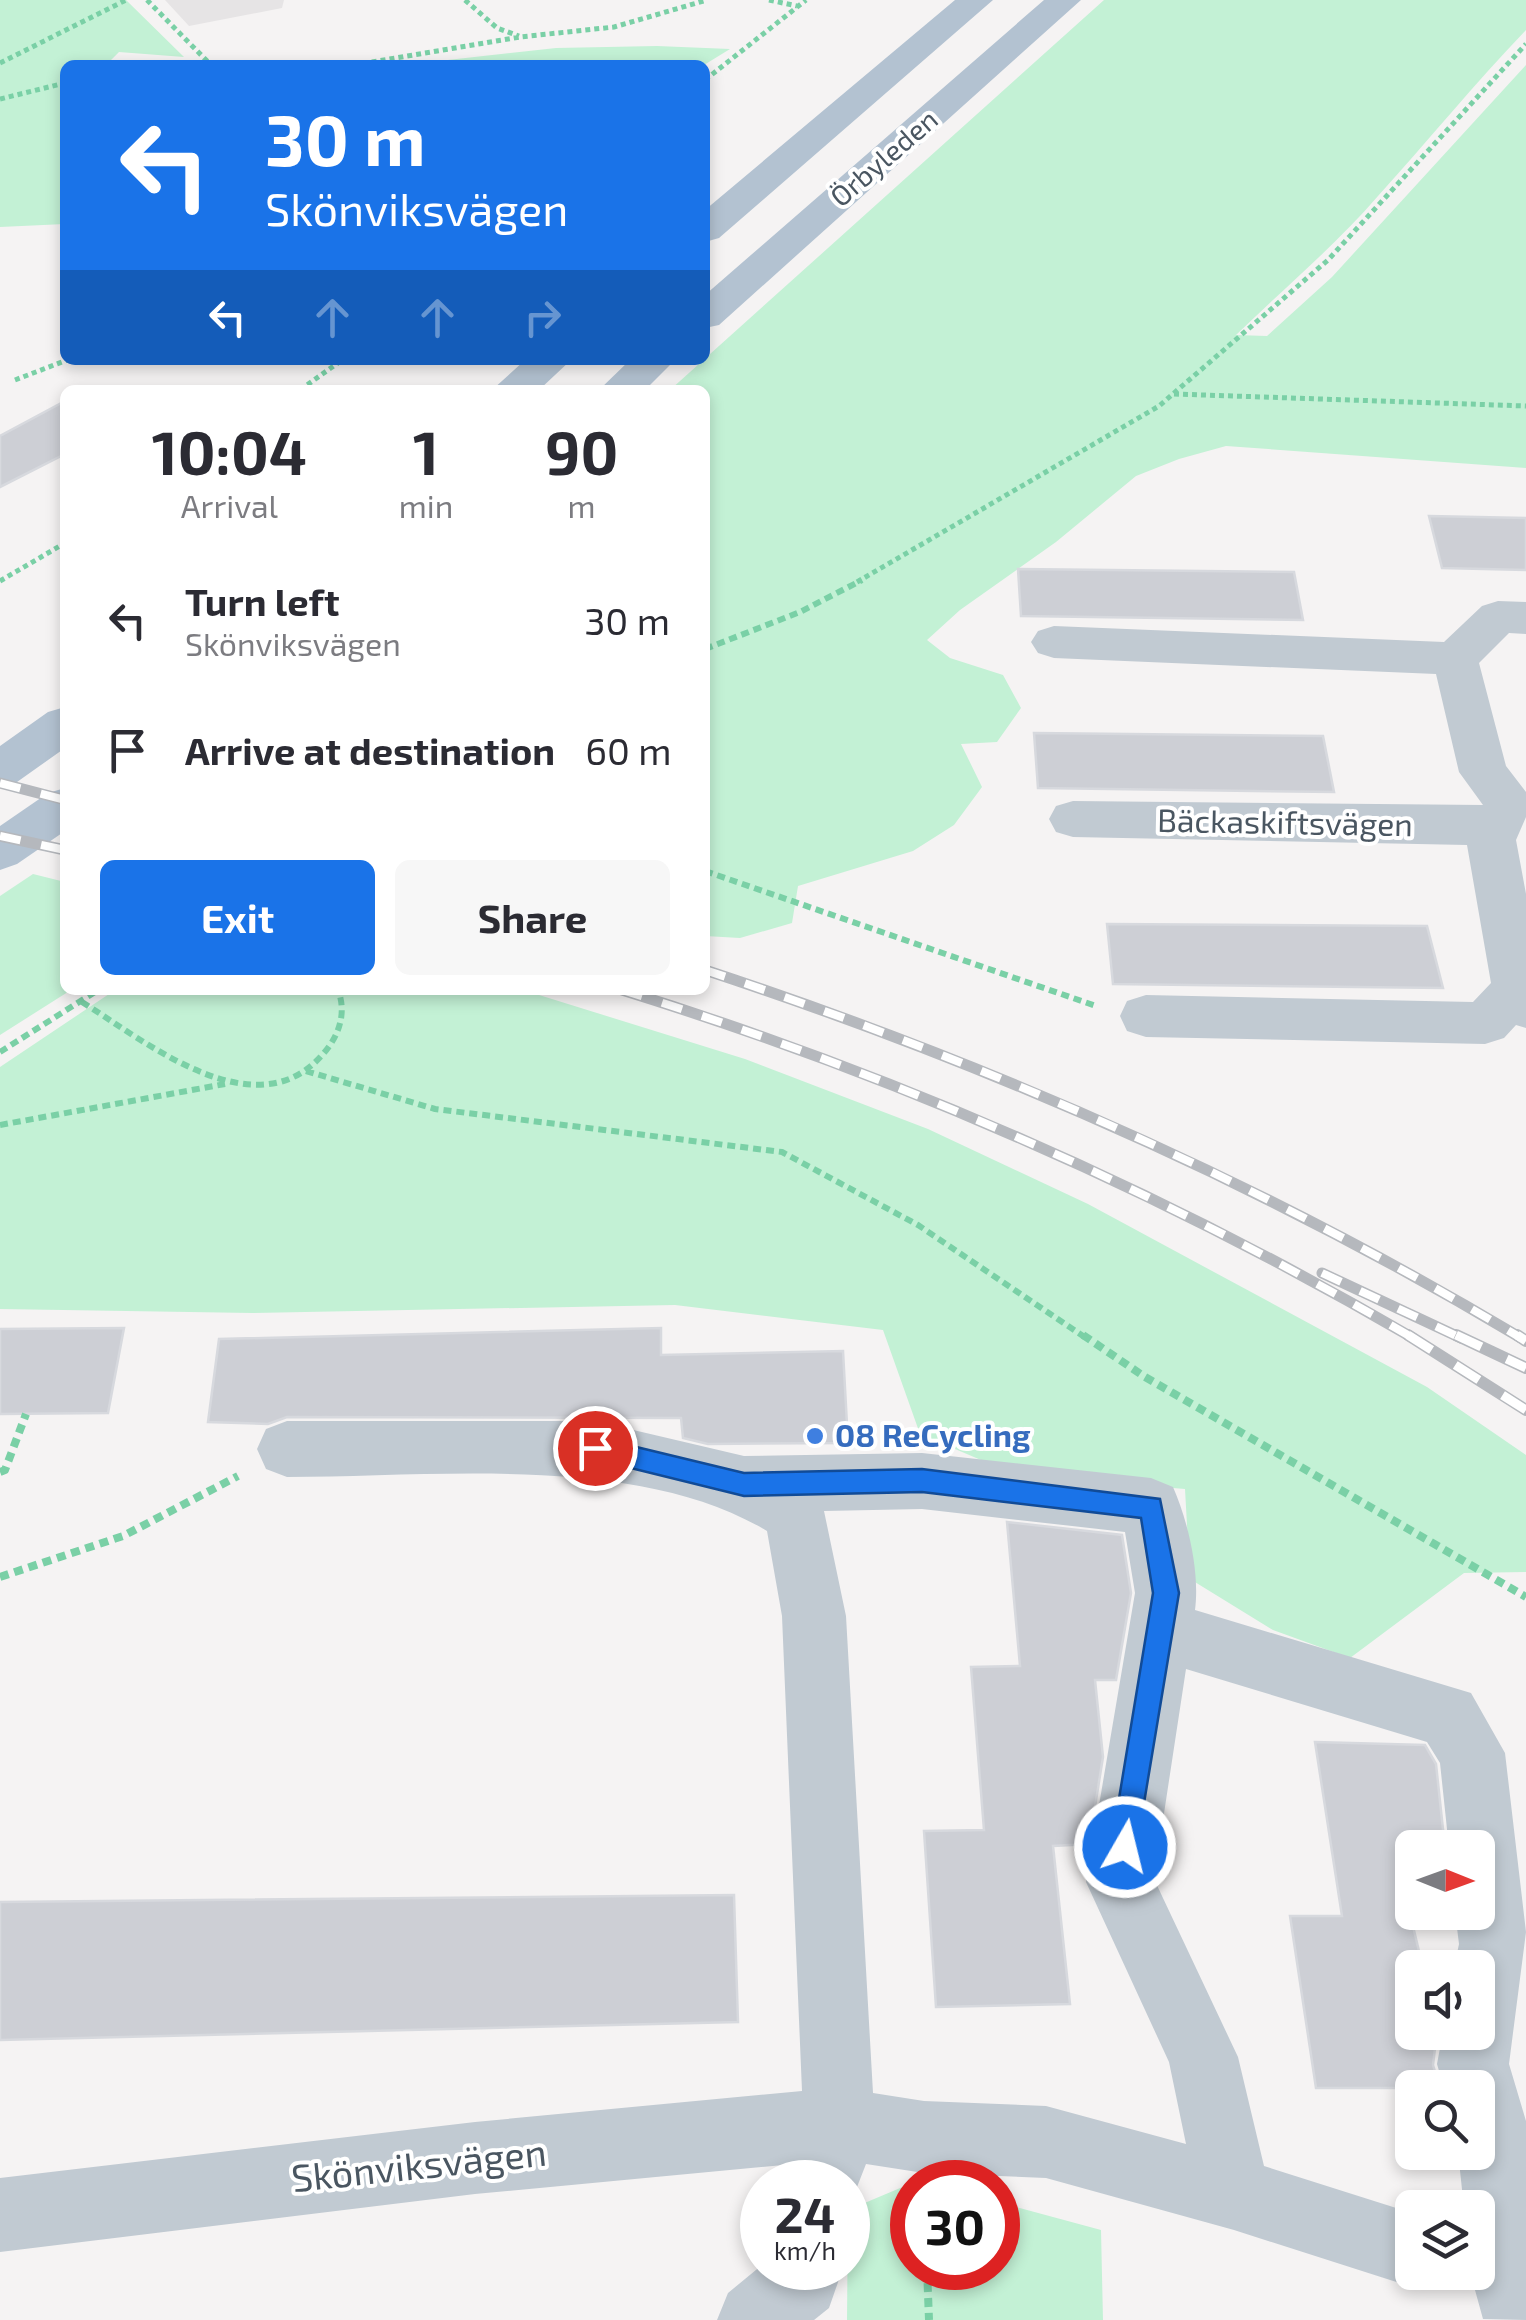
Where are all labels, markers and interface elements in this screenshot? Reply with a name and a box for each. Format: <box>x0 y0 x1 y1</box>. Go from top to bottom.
text: 30 m <box>265 96 426 180</box>
icon: left <box>100 100 230 230</box>
street label: Örbyleden <box>823 101 944 213</box>
text: Skönviksvägen <box>265 181 568 235</box>
icon: left <box>200 290 255 345</box>
icon: ahead <box>305 290 360 345</box>
icon: ahead <box>410 290 465 345</box>
icon: right <box>515 290 570 345</box>
text: 10:04 <box>152 415 307 487</box>
text: 1 <box>413 415 439 487</box>
text: 90 <box>545 415 618 487</box>
text: Arrival <box>181 486 278 524</box>
text: min <box>399 486 453 524</box>
text: m <box>568 486 596 524</box>
text: Turn left <box>185 578 340 624</box>
icon: left <box>100 593 155 648</box>
text: 30 m <box>584 597 670 643</box>
text: Skönviksvägen <box>185 624 401 662</box>
icon: arrive <box>100 723 155 778</box>
text: Arrive at destination <box>185 727 555 773</box>
text: 60 m <box>585 727 672 773</box>
street label: Bäckaskiftsvägen <box>1157 800 1413 842</box>
button: Exit <box>100 860 375 975</box>
button: Share <box>395 860 670 975</box>
pin <box>553 1406 638 1491</box>
place label: 08 ReCycling <box>835 1415 1031 1454</box>
icon: arrive <box>568 1421 623 1476</box>
marker: 08 ReCycling <box>804 1425 826 1447</box>
position arrow <box>1073 1795 1177 1899</box>
north arrow <box>1395 1830 1495 1930</box>
map controls <box>1395 1830 1495 2290</box>
button: sound <box>1395 1950 1495 2050</box>
button: search <box>1395 2070 1495 2170</box>
street label: Skönviksvägen <box>289 2128 549 2200</box>
speed limit sign: 30 <box>890 2160 1020 2290</box>
text: 24 <box>775 2183 835 2243</box>
button: layers <box>1395 2190 1495 2290</box>
text: km/h <box>774 2235 836 2265</box>

